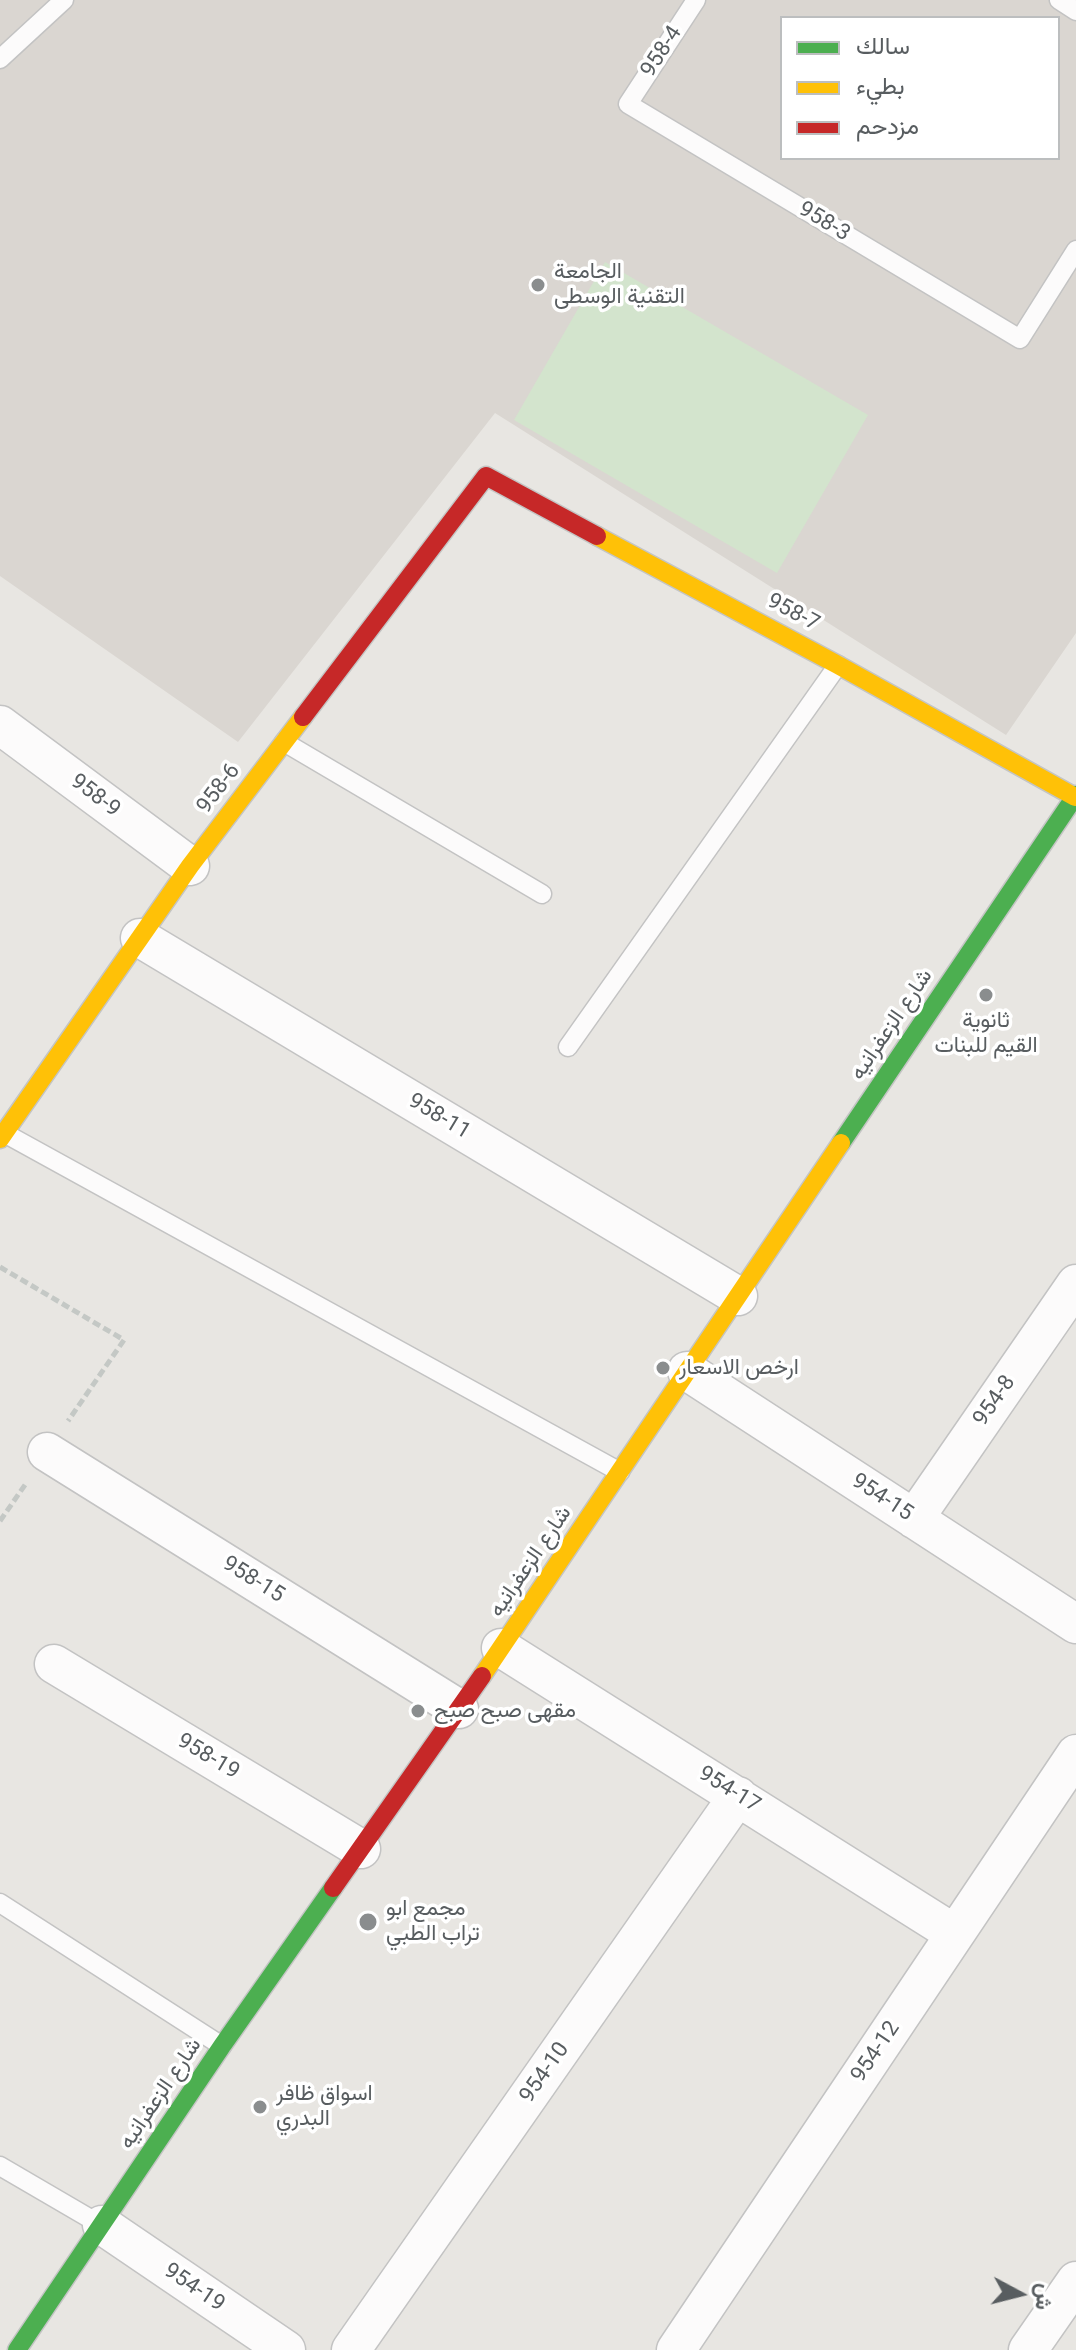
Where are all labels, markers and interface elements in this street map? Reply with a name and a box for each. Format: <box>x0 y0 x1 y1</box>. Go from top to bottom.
legend <box>780 16 1060 160</box>
street label: 958-4 <box>636 22 688 82</box>
text: سالك <box>856 32 910 60</box>
text: بطيء <box>856 72 905 100</box>
text: مزدحم <box>856 112 919 140</box>
street label: 958-3 <box>793 196 855 248</box>
place label: الجامعة التقنية الوسطى <box>554 259 685 310</box>
marker: الجامعة التقنية الوسطى <box>529 276 547 294</box>
street label: 958-7 <box>762 588 824 638</box>
street label: 958-6 <box>192 759 246 819</box>
street label: 958-9 <box>65 769 125 823</box>
street label: شارع الزعفرانيه <box>845 965 939 1085</box>
marker: ثانوية القيم للبنات <box>977 986 995 1004</box>
place label: ثانوية القيم للبنات <box>934 1008 1038 1060</box>
street label: 958-11 <box>403 1088 475 1146</box>
place label: ارخص الاسعار <box>679 1355 799 1381</box>
marker: ارخص الاسعار <box>654 1359 672 1377</box>
street label: 954-8 <box>968 1371 1022 1431</box>
street label: 954-15 <box>846 1468 918 1528</box>
street label: شارع الزعفرانيه <box>484 1502 578 1622</box>
street label: 958-15 <box>217 1551 289 1609</box>
place label: مقهى صبح صبح <box>434 1698 576 1724</box>
marker: مقهى صبح صبح <box>409 1702 427 1720</box>
street label: 958-19 <box>172 1728 244 1786</box>
street label: 954-17 <box>693 1761 765 1819</box>
place label: مجمع ابو تراب الطبي <box>386 1896 480 1948</box>
marker: مجمع ابو تراب الطبي <box>357 1911 379 1933</box>
street label: 954-12 <box>846 2016 906 2088</box>
street label: شارع الزعفرانيه <box>114 2034 208 2154</box>
street label: 954-10 <box>515 2038 575 2108</box>
place label: اسواق ظافر البدري <box>276 2081 373 2132</box>
marker: اسواق ظافر البدري <box>251 2098 269 2116</box>
north arrow <box>980 2254 1060 2334</box>
street label: 954-19 <box>158 2258 230 2318</box>
text: ش <box>1030 2282 1058 2312</box>

